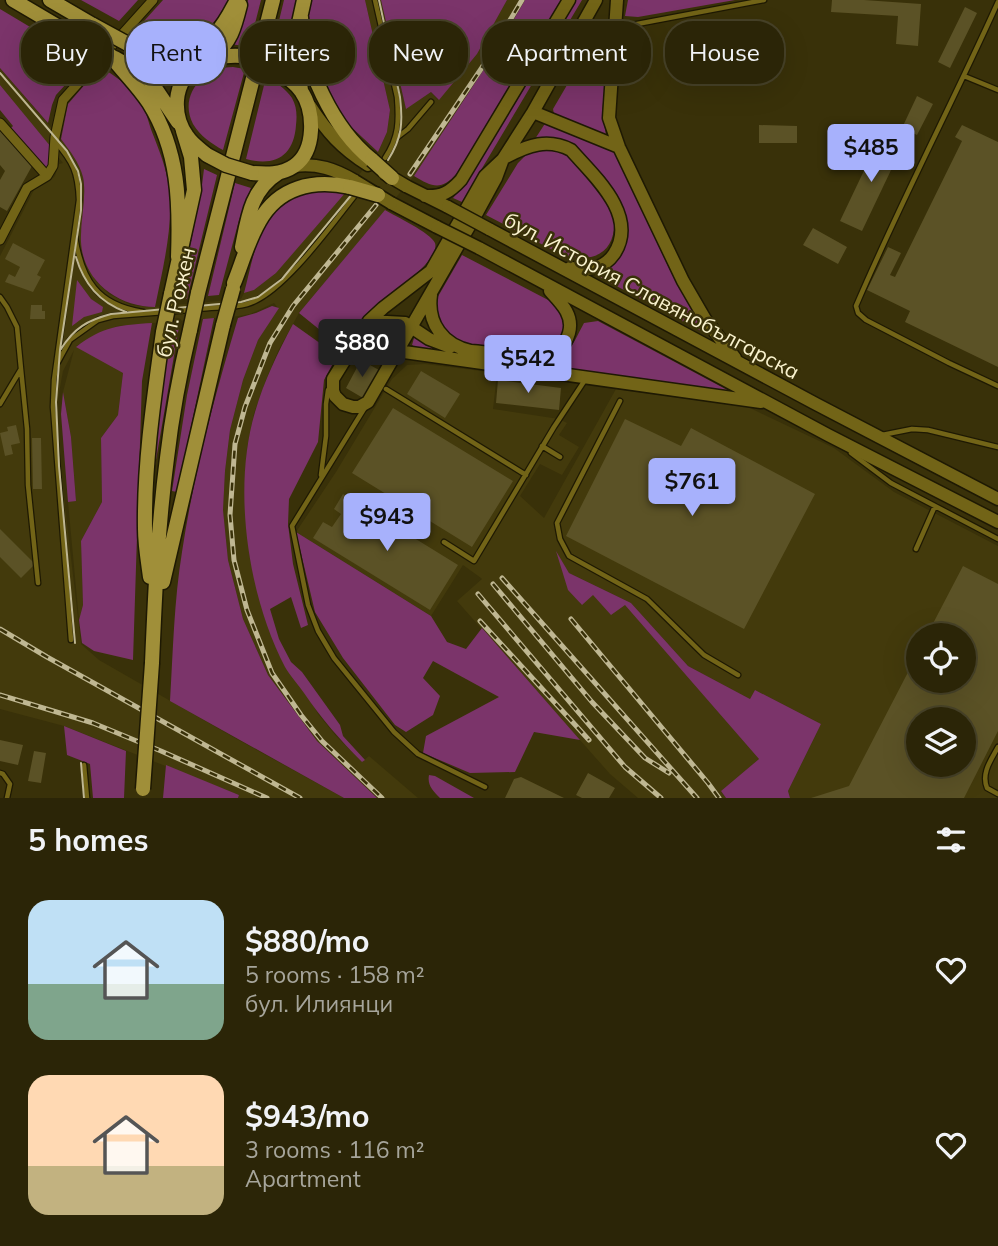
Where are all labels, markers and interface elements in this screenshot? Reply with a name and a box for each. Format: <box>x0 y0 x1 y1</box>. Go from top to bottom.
chip: Buy <box>21 21 112 84</box>
chip: Rent <box>126 21 226 84</box>
chip: Filters <box>240 21 355 84</box>
chip: New <box>369 21 468 84</box>
chip: Apartment <box>482 21 651 84</box>
chip: House <box>665 21 784 84</box>
pin: $485 <box>830 124 912 184</box>
text: $485 <box>843 132 899 161</box>
street label: бул. История Славянобългарска <box>500 206 804 384</box>
street label: бул. Рожен <box>150 244 200 360</box>
pin: $880 <box>321 320 403 379</box>
text: $880 <box>334 327 390 356</box>
pin: $542 <box>487 336 569 395</box>
text: $542 <box>500 343 556 372</box>
pin: $761 <box>651 458 733 518</box>
text: $761 <box>664 466 720 495</box>
pin: $943 <box>346 494 428 553</box>
text: $943 <box>359 501 415 530</box>
map controls <box>906 623 976 777</box>
button: locate <box>906 623 976 693</box>
button: layers <box>906 707 976 777</box>
text: 5 homes <box>28 821 149 859</box>
icon: filters <box>932 821 970 859</box>
text: $880/mo <box>245 922 369 960</box>
icon: home <box>84 928 168 1012</box>
icon: heart <box>932 951 970 989</box>
text: 5 rooms · 158 m² <box>245 960 425 989</box>
text: бул. Илиянци <box>245 989 393 1018</box>
text: $943/mo <box>245 1097 369 1135</box>
icon: home <box>84 1103 168 1187</box>
icon: heart <box>932 1126 970 1164</box>
text: 3 rooms · 116 m² <box>245 1135 425 1164</box>
text: Apartment <box>245 1164 361 1193</box>

